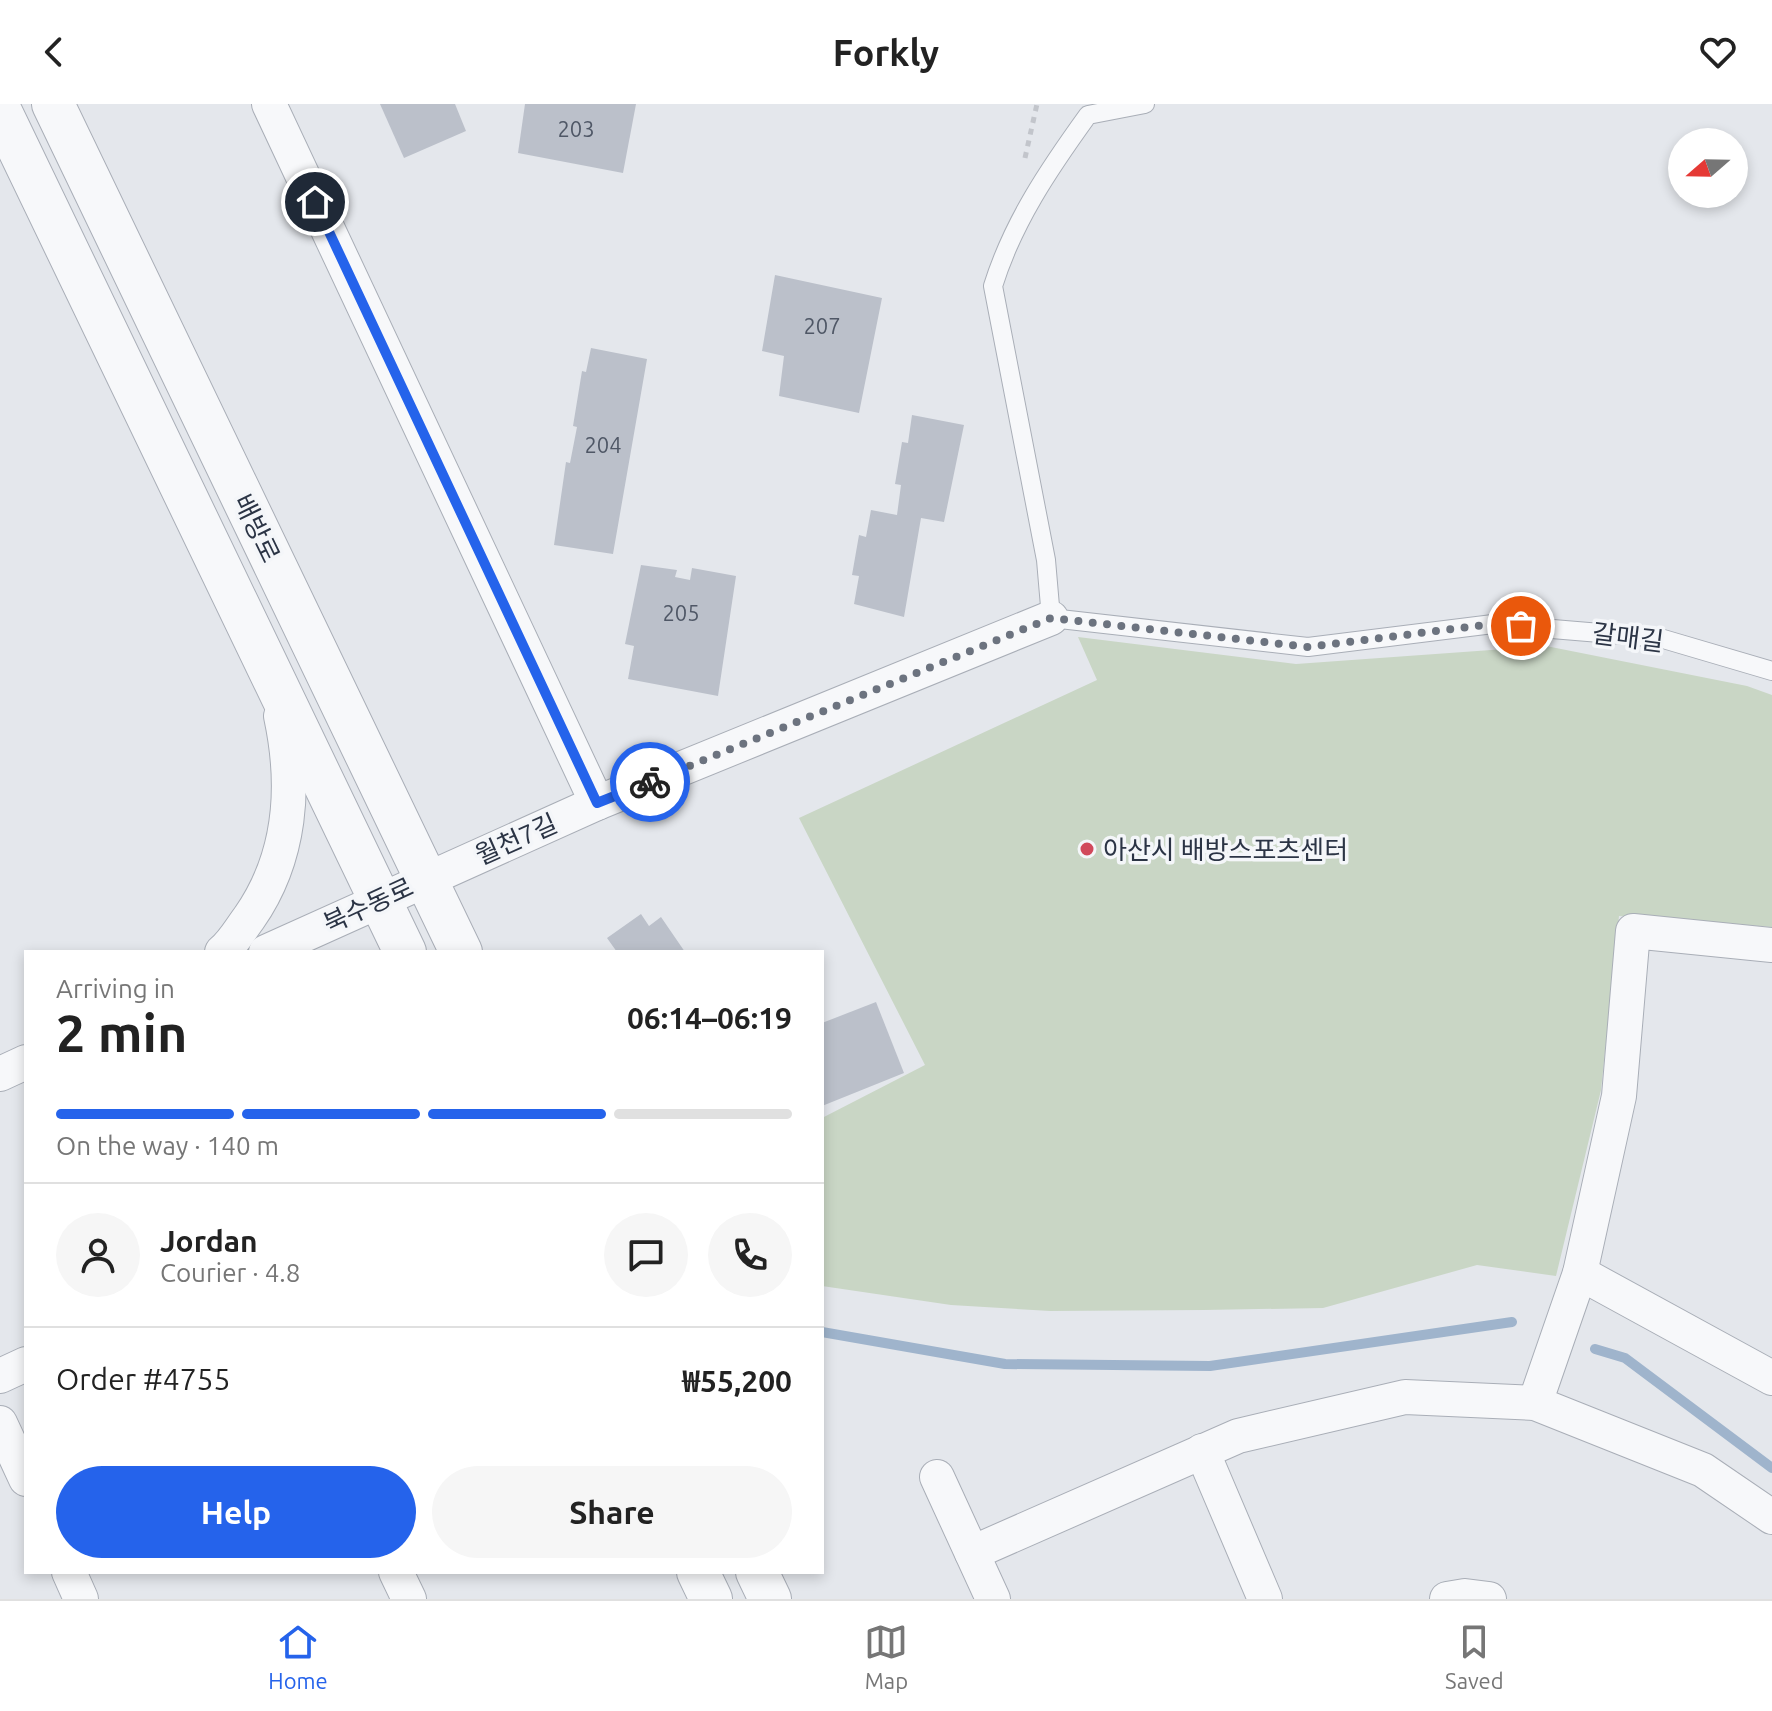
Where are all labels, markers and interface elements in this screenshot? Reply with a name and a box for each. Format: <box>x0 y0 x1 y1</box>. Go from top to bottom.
icon: back <box>32 30 76 74</box>
icon: heart <box>1696 30 1740 74</box>
text: Forkly <box>833 32 939 73</box>
house number: 203 <box>557 116 595 141</box>
north arrow <box>1668 128 1748 208</box>
map controls <box>1668 128 1748 208</box>
pin <box>281 168 349 236</box>
icon: home <box>293 180 337 224</box>
house number: 207 <box>803 313 841 338</box>
house number: 204 <box>584 432 622 457</box>
street label: 배방로 <box>228 489 286 567</box>
pin <box>1487 592 1555 660</box>
house number: 205 <box>662 600 700 625</box>
icon: bag <box>1499 604 1543 648</box>
street label: 갈매길 <box>1591 618 1665 656</box>
courier <box>610 742 690 822</box>
icon: bike <box>628 760 672 804</box>
street label: 월천7길 <box>471 808 561 870</box>
place label: 아산시 배방스포츠센터 <box>1103 835 1348 864</box>
marker: 아산시 배방스포츠센터 <box>1078 840 1096 858</box>
street label: 북수동로 <box>319 872 417 938</box>
text: Arriving in <box>56 974 175 1003</box>
text: 06:14–06:19 <box>627 1001 792 1035</box>
text: 2 min <box>56 1004 187 1062</box>
text: On the way · 140 m <box>56 1131 279 1160</box>
button: person <box>56 1213 140 1297</box>
button: chat <box>604 1213 688 1297</box>
button: phone <box>708 1213 792 1297</box>
text: Jordan <box>160 1224 258 1258</box>
text: Courier · 4.8 <box>160 1258 300 1287</box>
text: Order #4755 <box>56 1362 230 1396</box>
text: ₩55,200 <box>682 1364 792 1398</box>
button: Help <box>56 1466 416 1558</box>
button: Share <box>432 1466 792 1558</box>
tab: Home <box>268 1620 328 1693</box>
tab: Map <box>864 1620 908 1693</box>
tab: Saved <box>1445 1620 1504 1693</box>

